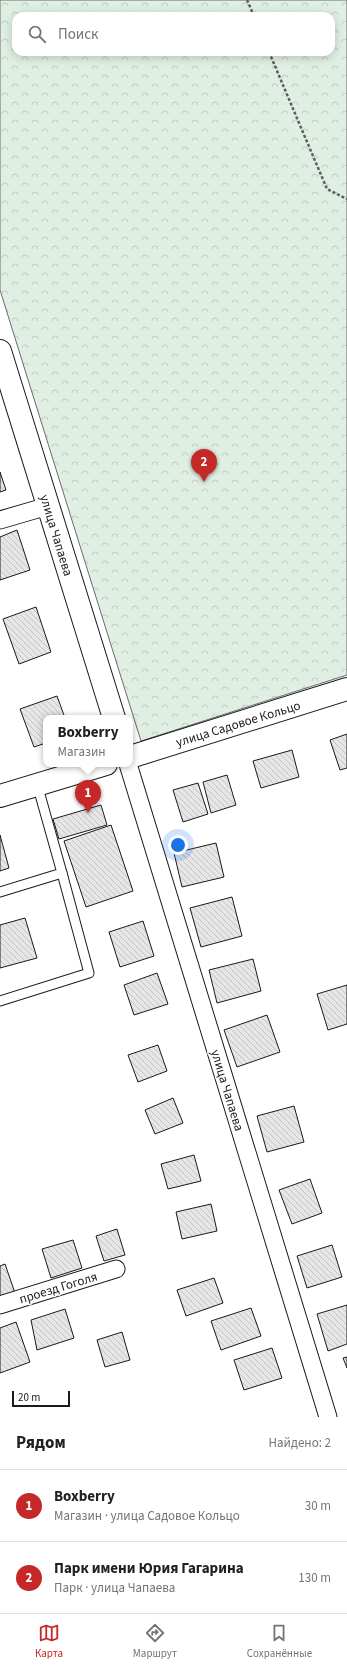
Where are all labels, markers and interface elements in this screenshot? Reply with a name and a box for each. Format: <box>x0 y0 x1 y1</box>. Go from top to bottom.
search box <box>12 12 335 56</box>
icon: search <box>26 23 48 45</box>
text: Поиск <box>58 24 99 45</box>
pin: 2 <box>191 449 217 482</box>
street label: улица Чапаева <box>35 492 77 578</box>
street label: улица Садовое Кольцо <box>174 696 303 751</box>
popup <box>43 715 133 767</box>
text: Boxberry <box>58 722 118 743</box>
text: Магазин <box>58 743 106 761</box>
pin: 1 <box>75 780 101 813</box>
your location <box>168 835 188 855</box>
street label: улица Чапаева <box>206 1047 248 1133</box>
street label: проезд Гоголя <box>17 1268 100 1308</box>
scale bar <box>12 1389 70 1408</box>
text: 20 m <box>18 1390 40 1405</box>
text: Рядом <box>16 1431 66 1455</box>
text: Найдено: 2 <box>269 1434 331 1452</box>
text: Boxberry <box>54 1486 115 1507</box>
text: 1 <box>26 1497 32 1515</box>
text: 30 m <box>305 1497 331 1515</box>
text: Магазин · улица Садовое Кольцо <box>54 1507 240 1525</box>
text: Парк имени Юрия Гагарина <box>54 1558 244 1579</box>
text: 2 <box>26 1569 32 1587</box>
text: 130 m <box>298 1569 331 1587</box>
text: Парк · улица Чапаева <box>54 1579 175 1597</box>
tab: Карта <box>35 1622 63 1661</box>
tab: Маршрут <box>133 1622 177 1661</box>
tab: Сохранённые <box>247 1622 312 1661</box>

